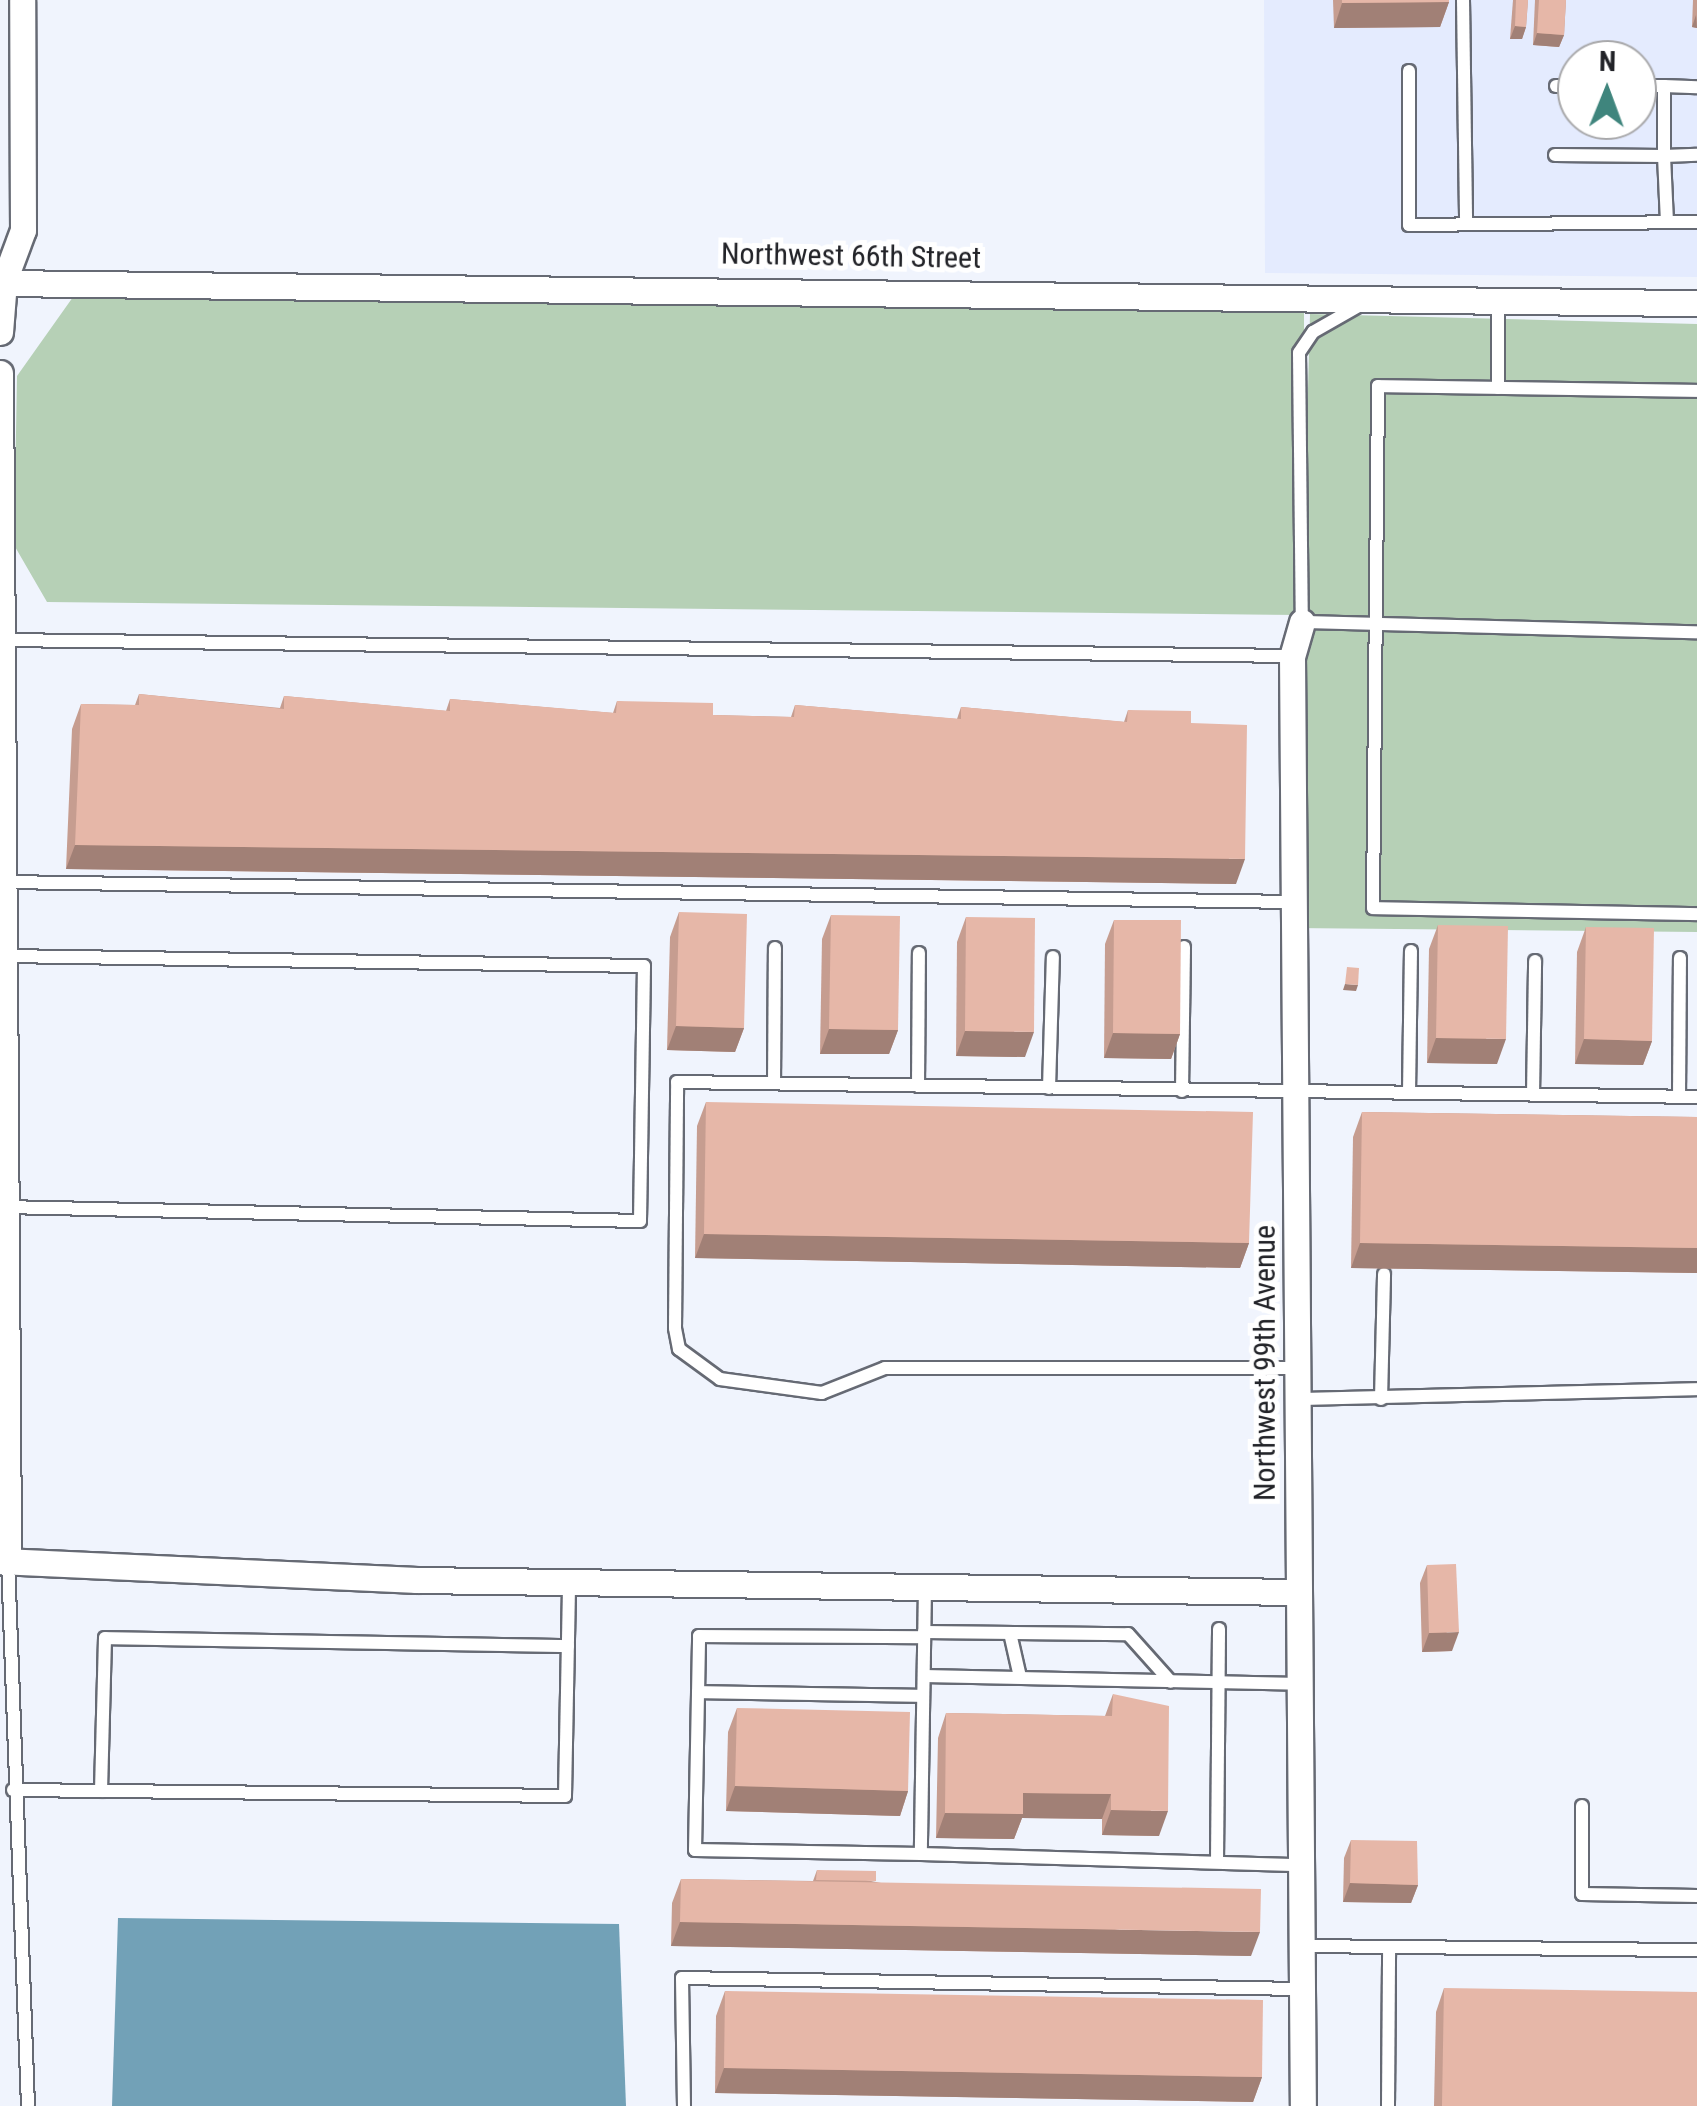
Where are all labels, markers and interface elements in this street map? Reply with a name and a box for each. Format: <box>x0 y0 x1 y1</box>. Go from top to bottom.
north arrow <box>1557 40 1657 140</box>
text: N <box>1599 45 1616 78</box>
street label: Northwest 66th Street <box>721 236 981 276</box>
street label: Northwest 99th Avenue <box>1247 1225 1283 1501</box>

